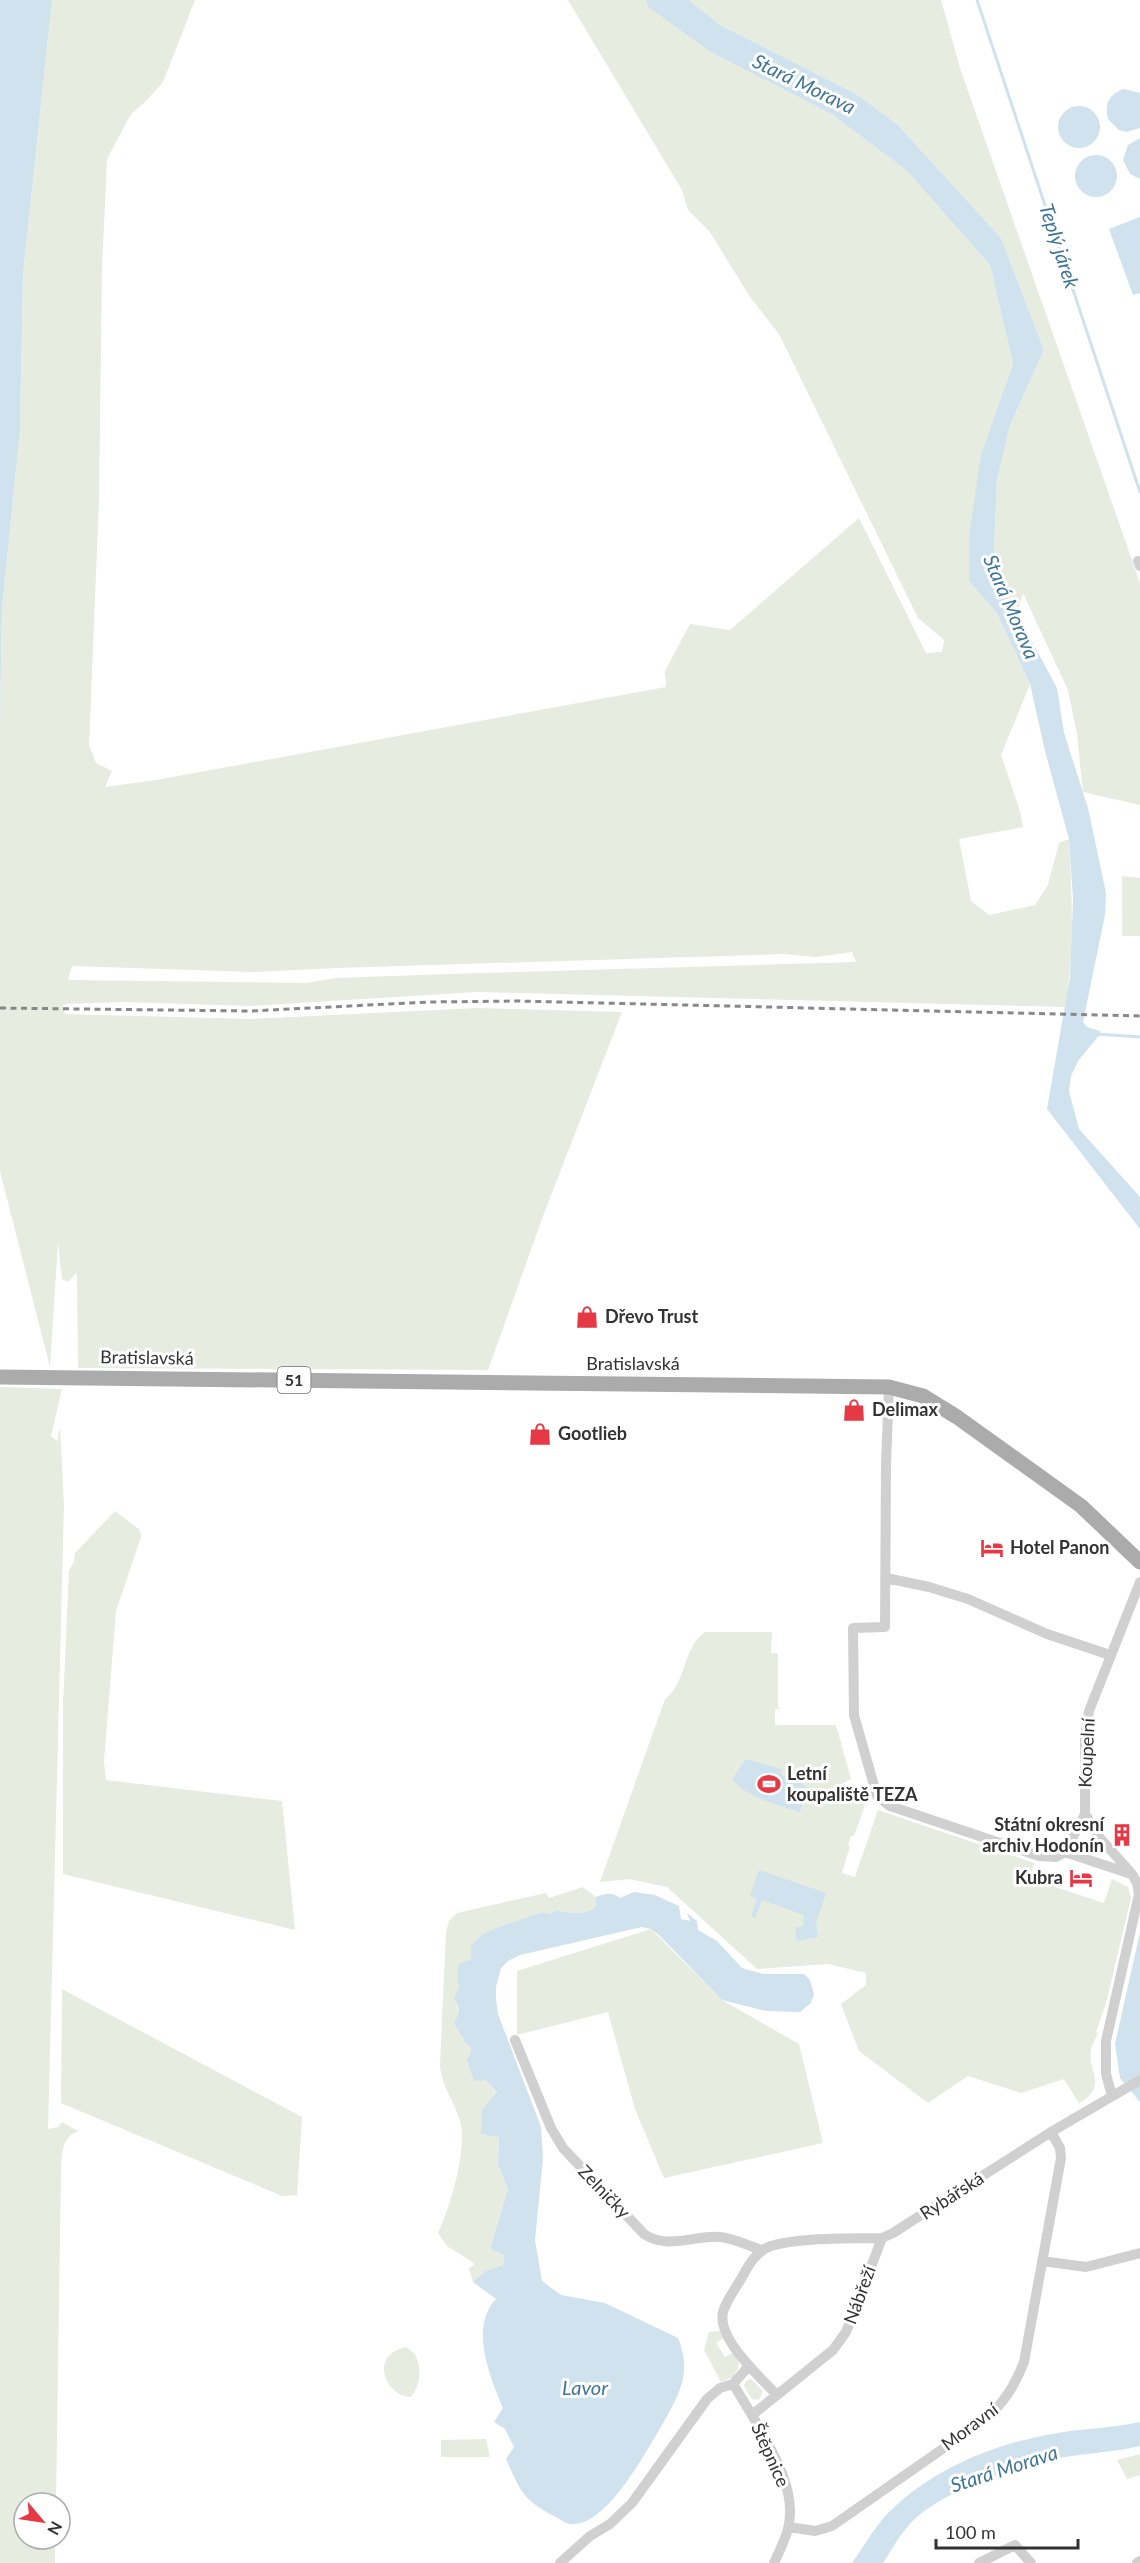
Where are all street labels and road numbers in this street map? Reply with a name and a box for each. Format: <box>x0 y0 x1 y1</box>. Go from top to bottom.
street label: Bratislavská <box>100 1345 194 1369</box>
street label: Bratislavská <box>586 1352 680 1374</box>
road number: 51 <box>278 1367 310 1393</box>
street label: Koupelní <box>1073 1717 1099 1788</box>
street label: Zelničky <box>574 2160 636 2223</box>
street label: Rybářská <box>915 2166 988 2224</box>
street label: Nábřeží <box>838 2262 880 2327</box>
street label: Moravní <box>937 2397 1003 2455</box>
street label: Štěpnice <box>747 2419 795 2490</box>

